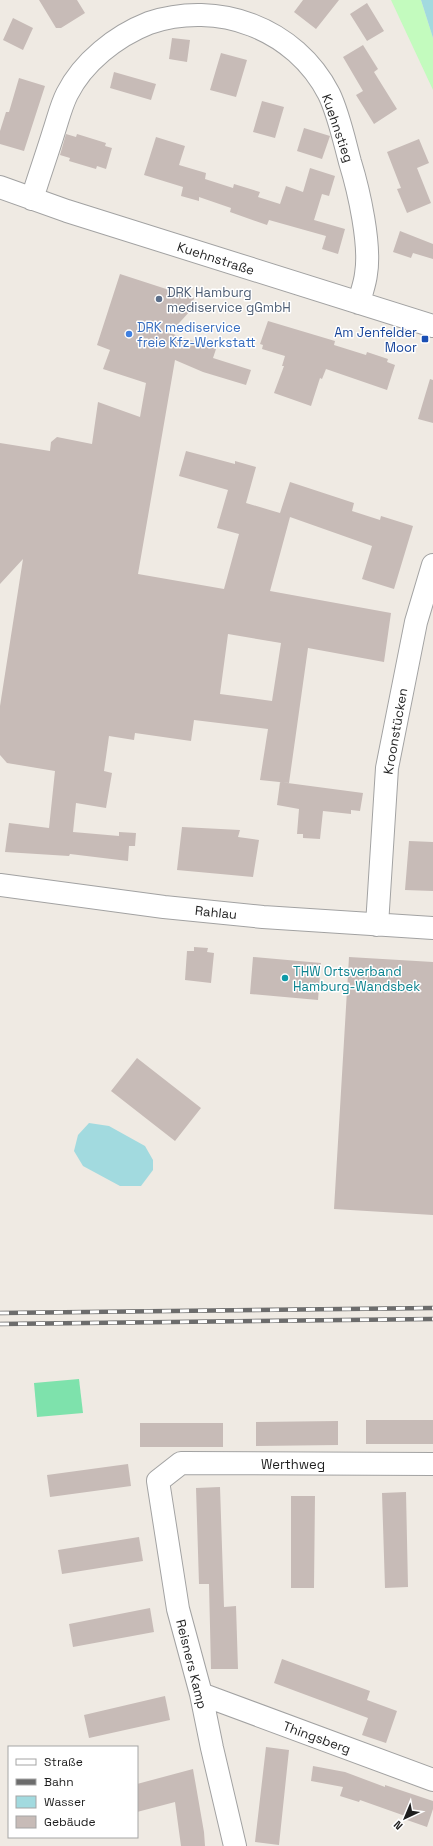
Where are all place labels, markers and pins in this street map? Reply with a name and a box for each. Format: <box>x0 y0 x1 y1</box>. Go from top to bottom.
place label: DRK Hamburg mediservice gGmbH <box>167 284 291 316</box>
marker: DRK Hamburg mediservice gGmbH <box>154 294 164 304</box>
place label: DRK mediservice freie Kfz-Werkstatt <box>137 319 256 351</box>
place label: Am Jenfelder Moor <box>334 324 417 356</box>
marker: DRK mediservice freie Kfz-Werkstatt <box>124 329 134 339</box>
marker: Am Jenfelder Moor <box>420 334 430 344</box>
place label: THW Ortsverband Hamburg-Wandsbek <box>293 963 420 995</box>
marker: THW Ortsverband Hamburg-Wandsbek <box>280 973 290 983</box>

